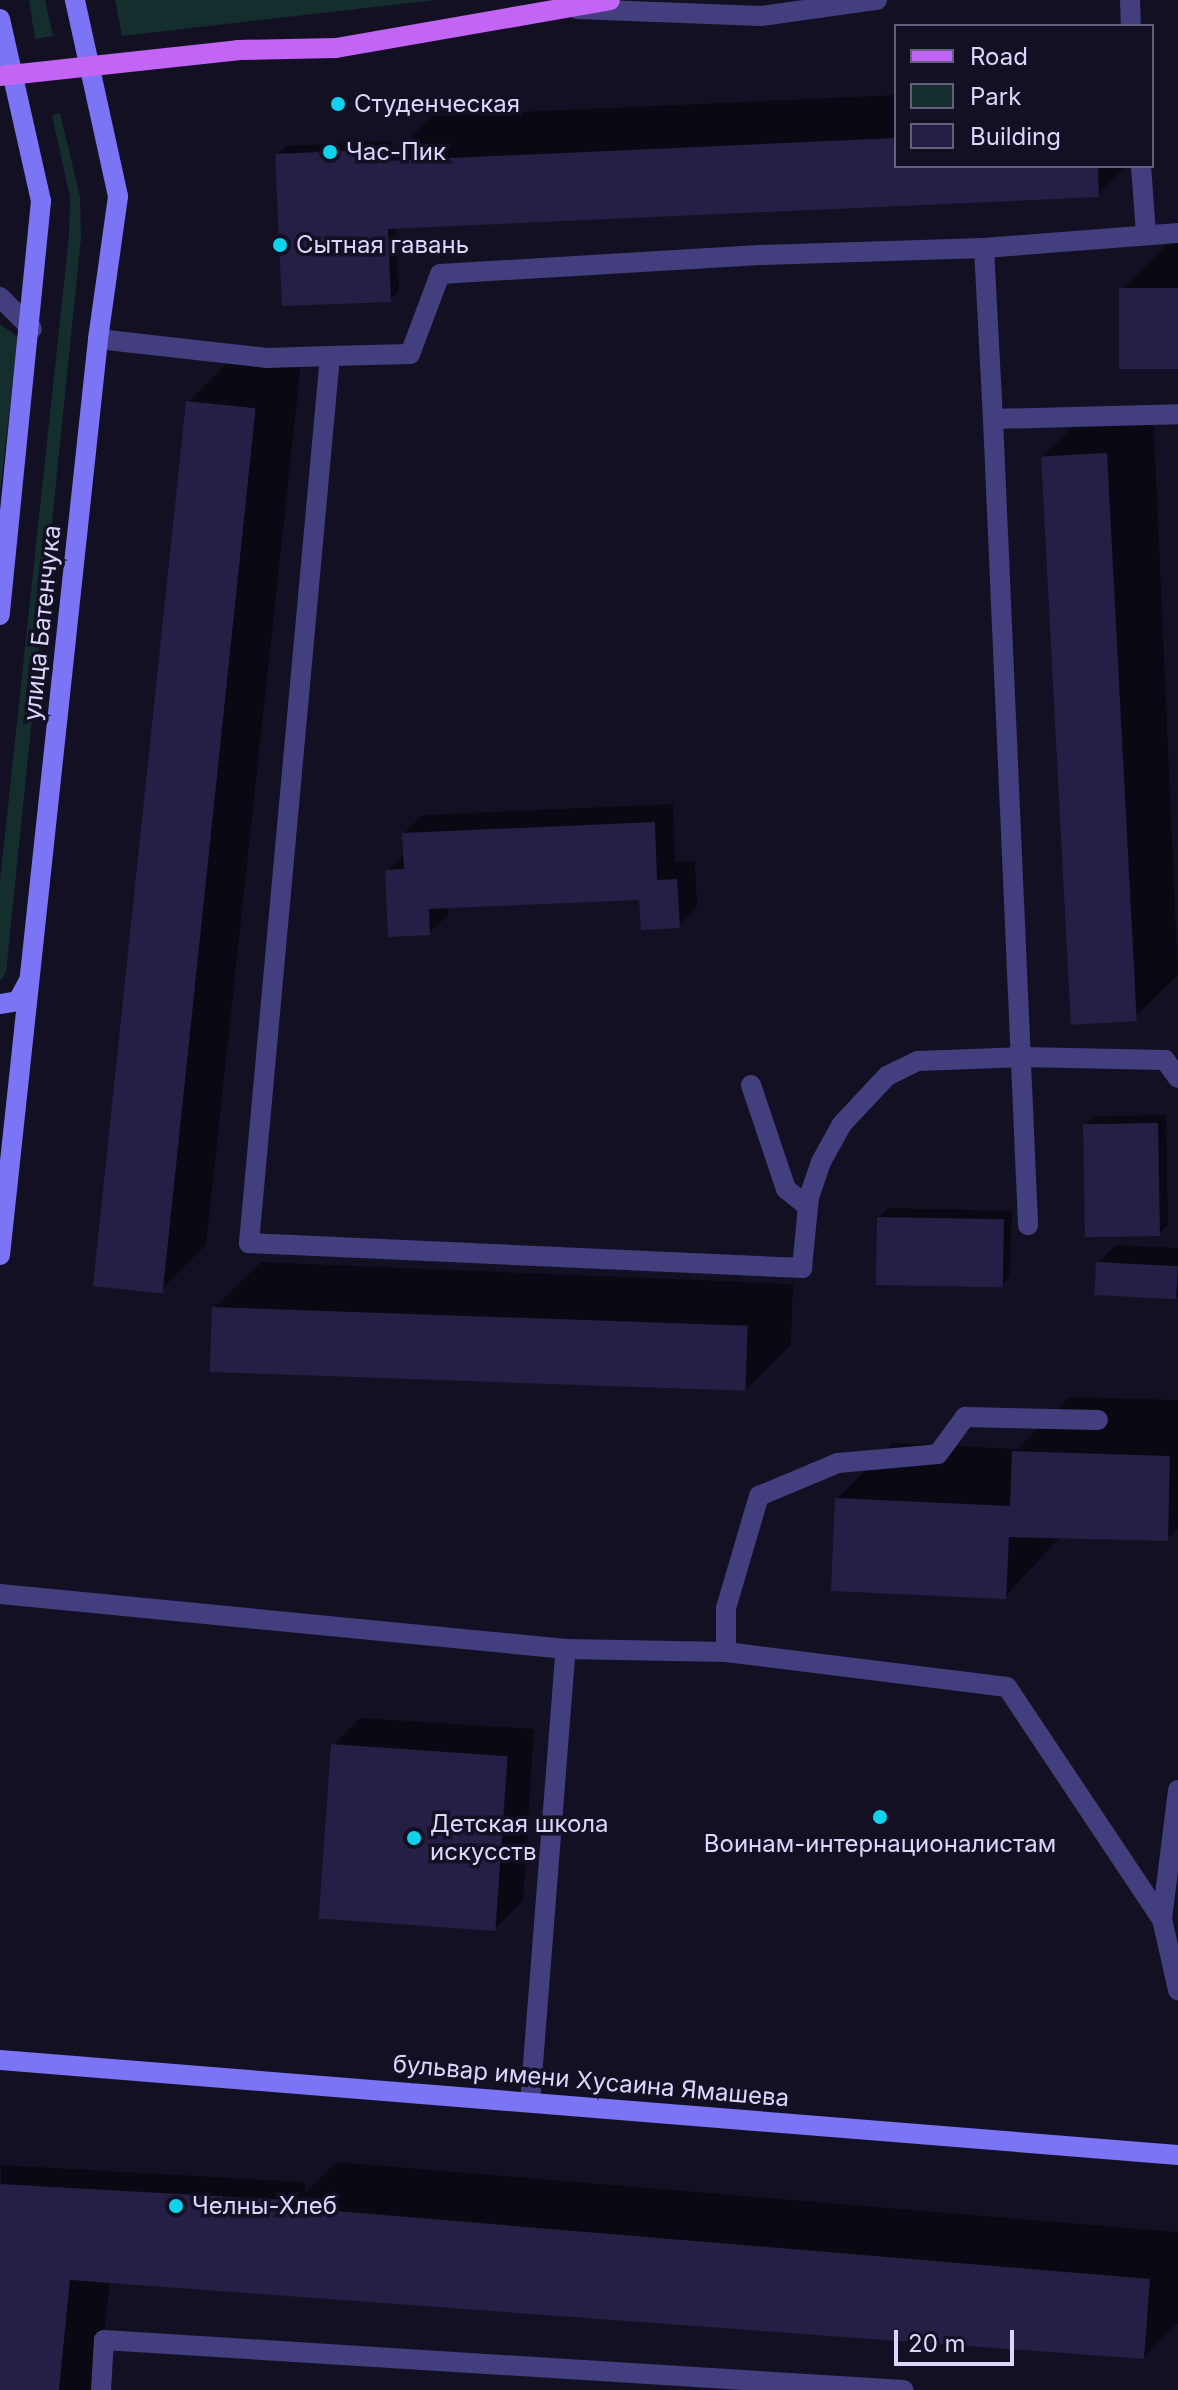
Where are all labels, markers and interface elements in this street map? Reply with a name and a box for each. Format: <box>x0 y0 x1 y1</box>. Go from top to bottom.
legend <box>894 24 1154 168</box>
text: Road <box>970 42 1028 71</box>
text: Park <box>970 82 1021 111</box>
place label: Студенческая <box>354 90 520 118</box>
marker: Студенческая <box>329 95 347 113</box>
text: Building <box>970 122 1061 151</box>
place label: Час-Пик <box>346 138 446 166</box>
marker: Час-Пик <box>321 143 339 161</box>
place label: Сытная гавань <box>296 231 469 259</box>
marker: Сытная гавань <box>271 236 289 254</box>
street label: улица Батенчука <box>17 524 67 722</box>
marker: Воинам-интернационалистам <box>871 1808 889 1826</box>
place label: Детская школа искусств <box>430 1810 609 1866</box>
marker: Детская школа искусств <box>405 1829 423 1847</box>
place label: Воинам-интернационалистам <box>704 1830 1056 1858</box>
street label: бульвар имени Хусаина Ямашева <box>392 2049 790 2113</box>
place label: Челны-Хлеб <box>192 2192 337 2220</box>
marker: Челны-Хлеб <box>167 2197 185 2215</box>
scale bar <box>898 2314 1018 2364</box>
text: 20 m <box>908 2329 966 2358</box>

